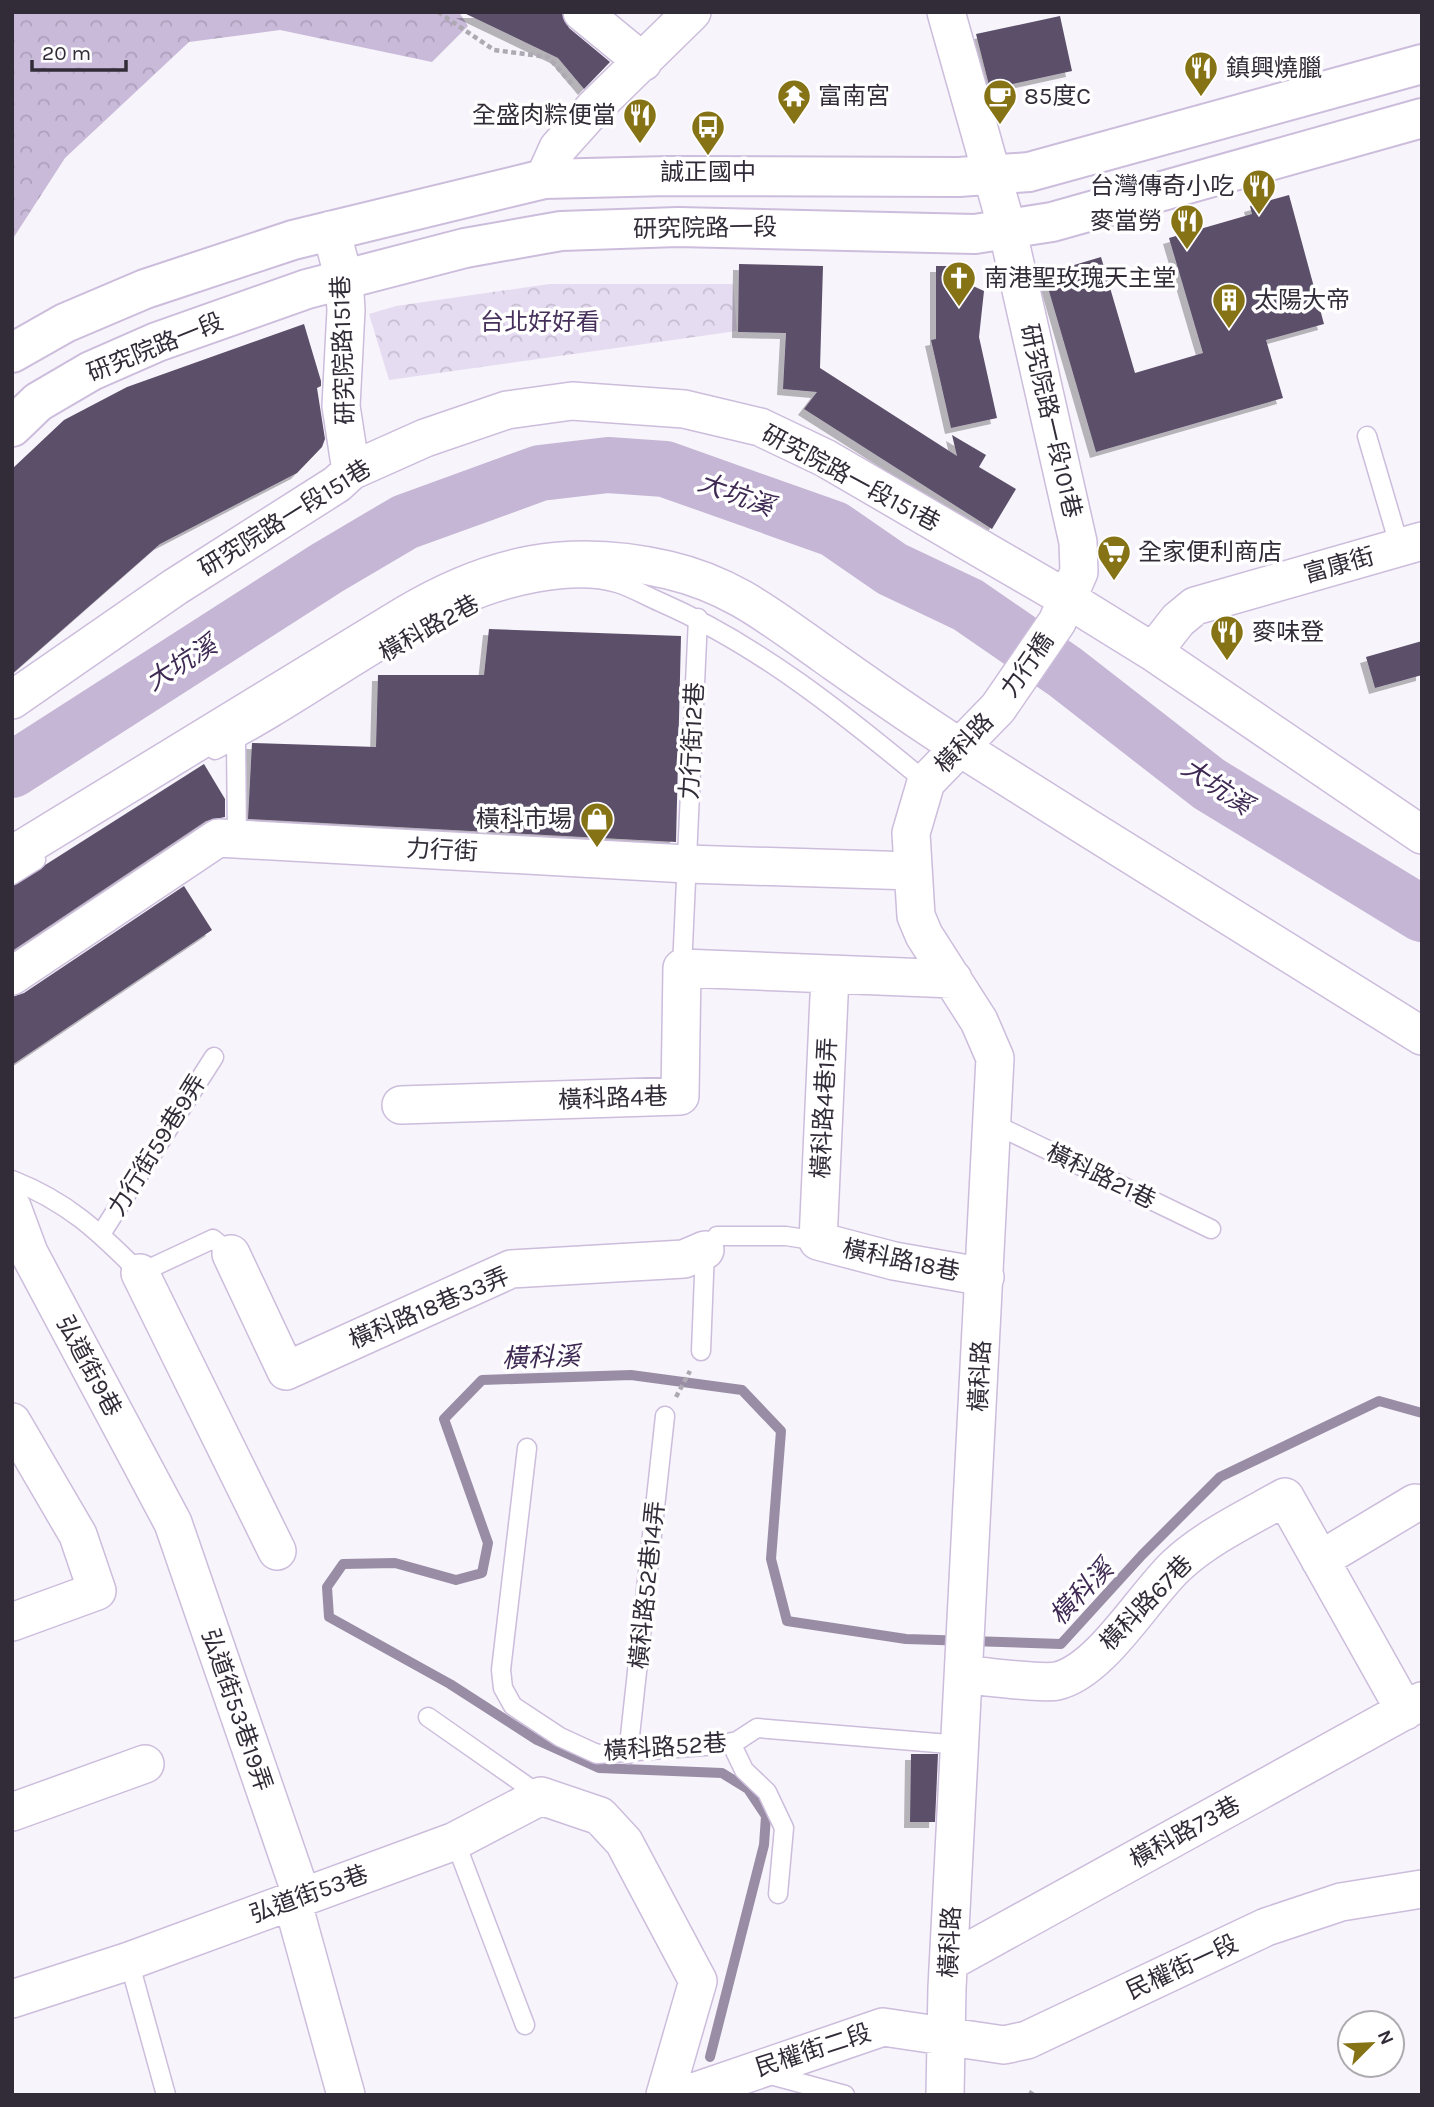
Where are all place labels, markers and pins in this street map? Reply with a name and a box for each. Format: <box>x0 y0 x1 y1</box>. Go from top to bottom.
restaurant icon: 鎮興燒臘 <box>1182 49 1220 98</box>
place label: 鎮興燒臘 <box>1226 54 1322 82</box>
temple icon: 富南宮 <box>775 77 813 126</box>
cafe icon: 85度C <box>981 77 1019 126</box>
place label: 富南宮 <box>818 82 890 110</box>
place label: 85度C <box>1024 82 1091 110</box>
restaurant icon: 全盛肉粽便當 <box>621 96 659 145</box>
place label: 全盛肉粽便當 <box>472 101 616 129</box>
bus stop icon: 誠正國中 <box>689 108 727 157</box>
place label: 誠正國中 <box>660 158 756 186</box>
restaurant icon: 台灣傳奇小吃 <box>1240 167 1278 216</box>
place label: 台灣傳奇小吃 <box>1090 172 1234 200</box>
restaurant icon: 麥當勞 <box>1168 202 1206 251</box>
place label: 麥當勞 <box>1090 207 1162 235</box>
church icon: 南港聖玫瑰天主堂 <box>940 259 978 308</box>
place label: 南港聖玫瑰天主堂 <box>984 264 1176 292</box>
building icon: 太陽大帝 <box>1210 281 1248 330</box>
place label: 太陽大帝 <box>1254 286 1350 314</box>
supermarket icon: 全家便利商店 <box>1095 533 1133 582</box>
place label: 全家便利商店 <box>1138 538 1282 566</box>
restaurant icon: 麥味登 <box>1208 613 1246 662</box>
place label: 麥味登 <box>1252 618 1324 646</box>
shop icon: 橫科市場 <box>578 800 616 849</box>
place label: 橫科市場 <box>476 805 572 833</box>

